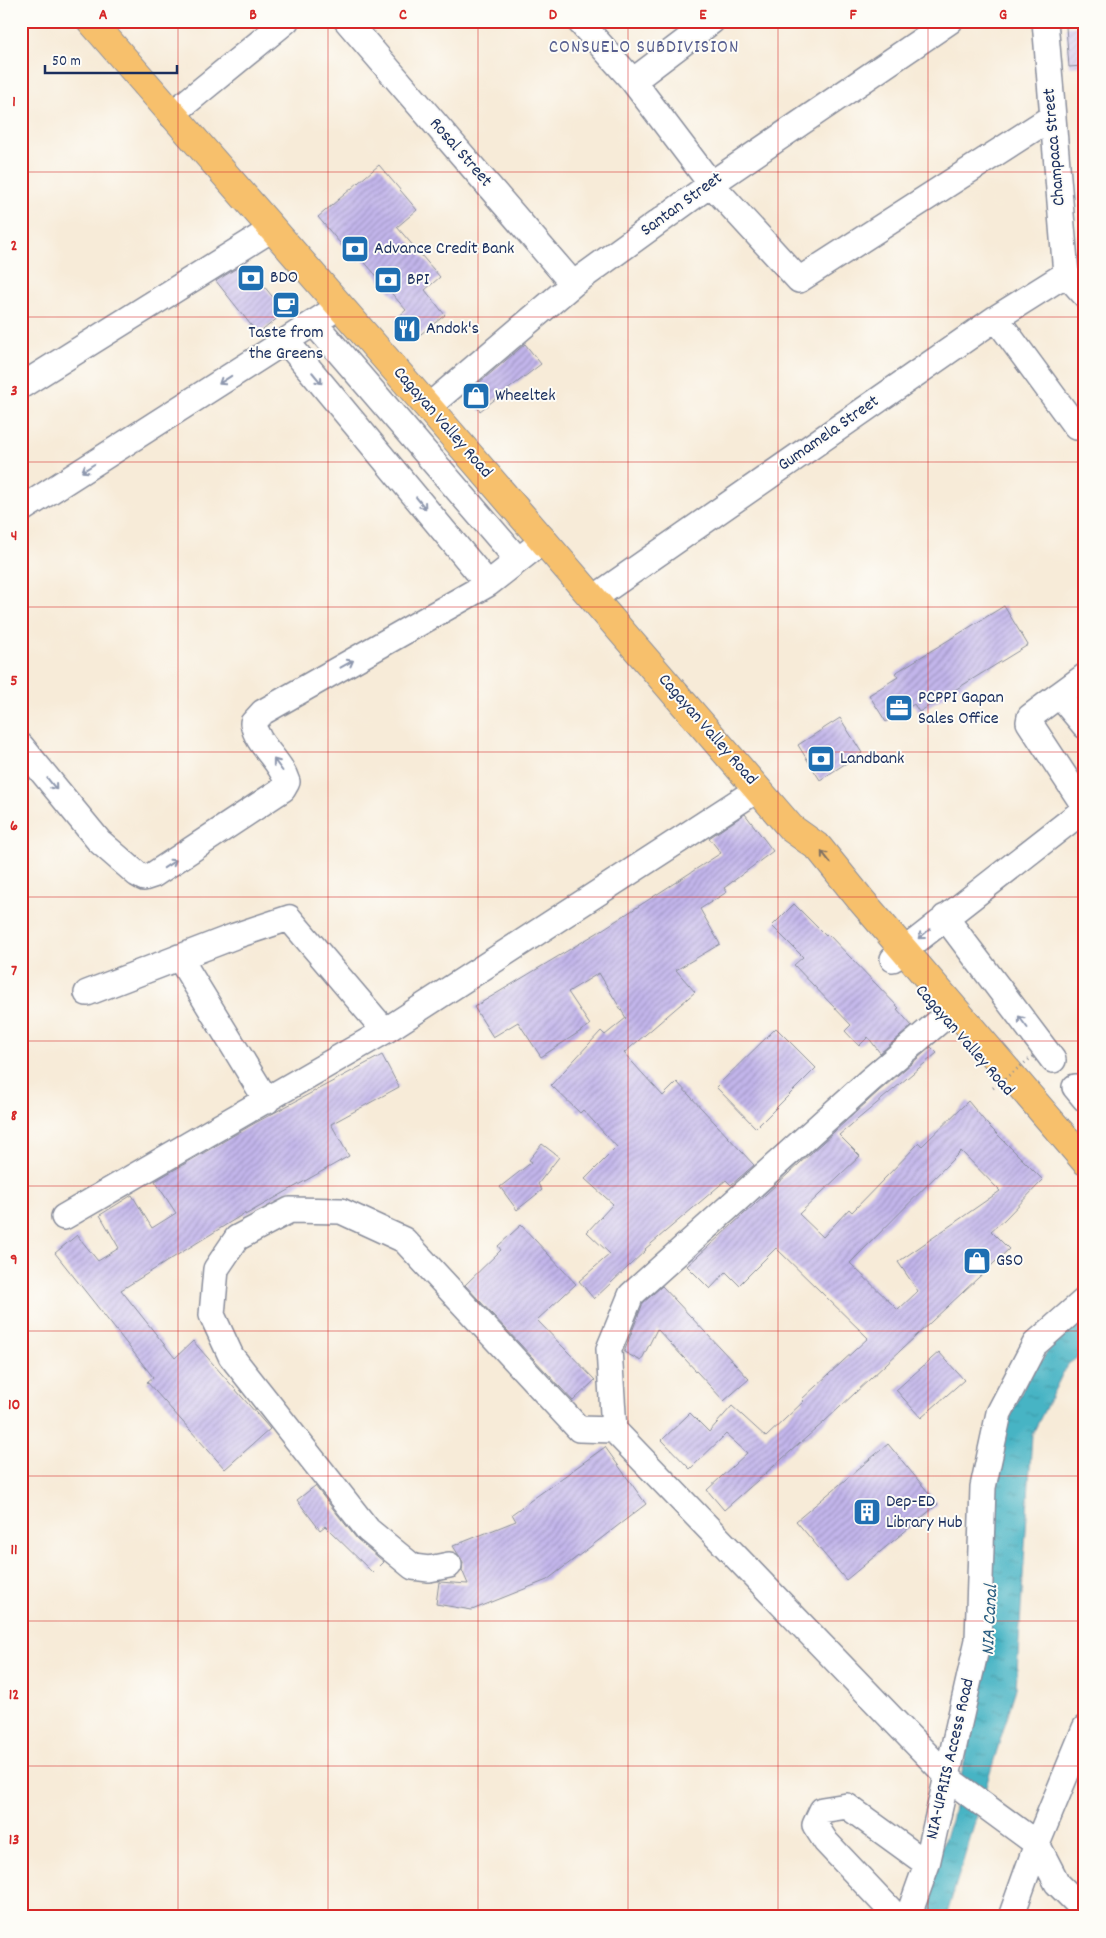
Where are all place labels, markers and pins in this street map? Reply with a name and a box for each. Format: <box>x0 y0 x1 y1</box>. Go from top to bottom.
bank icon: Advance Credit Bank <box>340 234 370 264</box>
place label: Advance Credit Bank <box>374 237 514 262</box>
bank icon: BDO <box>236 263 266 293</box>
bank icon: BPI <box>373 265 403 295</box>
place label: BDO <box>270 266 298 291</box>
place label: BPI <box>407 268 430 293</box>
cafe icon: Taste from the Greens <box>271 290 301 320</box>
restaurant icon: Andok's <box>392 314 422 344</box>
place label: Andok's <box>426 317 479 342</box>
place label: Taste from the Greens <box>248 321 324 367</box>
shop icon: Wheeltek <box>461 381 491 411</box>
place label: Wheeltek <box>495 384 556 409</box>
place label: PCPPI Gapan Sales Office <box>918 686 1004 732</box>
office icon: PCPPI Gapan Sales Office <box>884 693 914 723</box>
bank icon: Landbank <box>806 744 836 774</box>
place label: Landbank <box>840 747 905 772</box>
shop icon: GSO <box>962 1246 992 1276</box>
place label: GSO <box>996 1249 1023 1274</box>
place label: Dep-ED Library Hub <box>886 1490 963 1536</box>
building icon: Dep-ED Library Hub <box>852 1497 882 1527</box>

